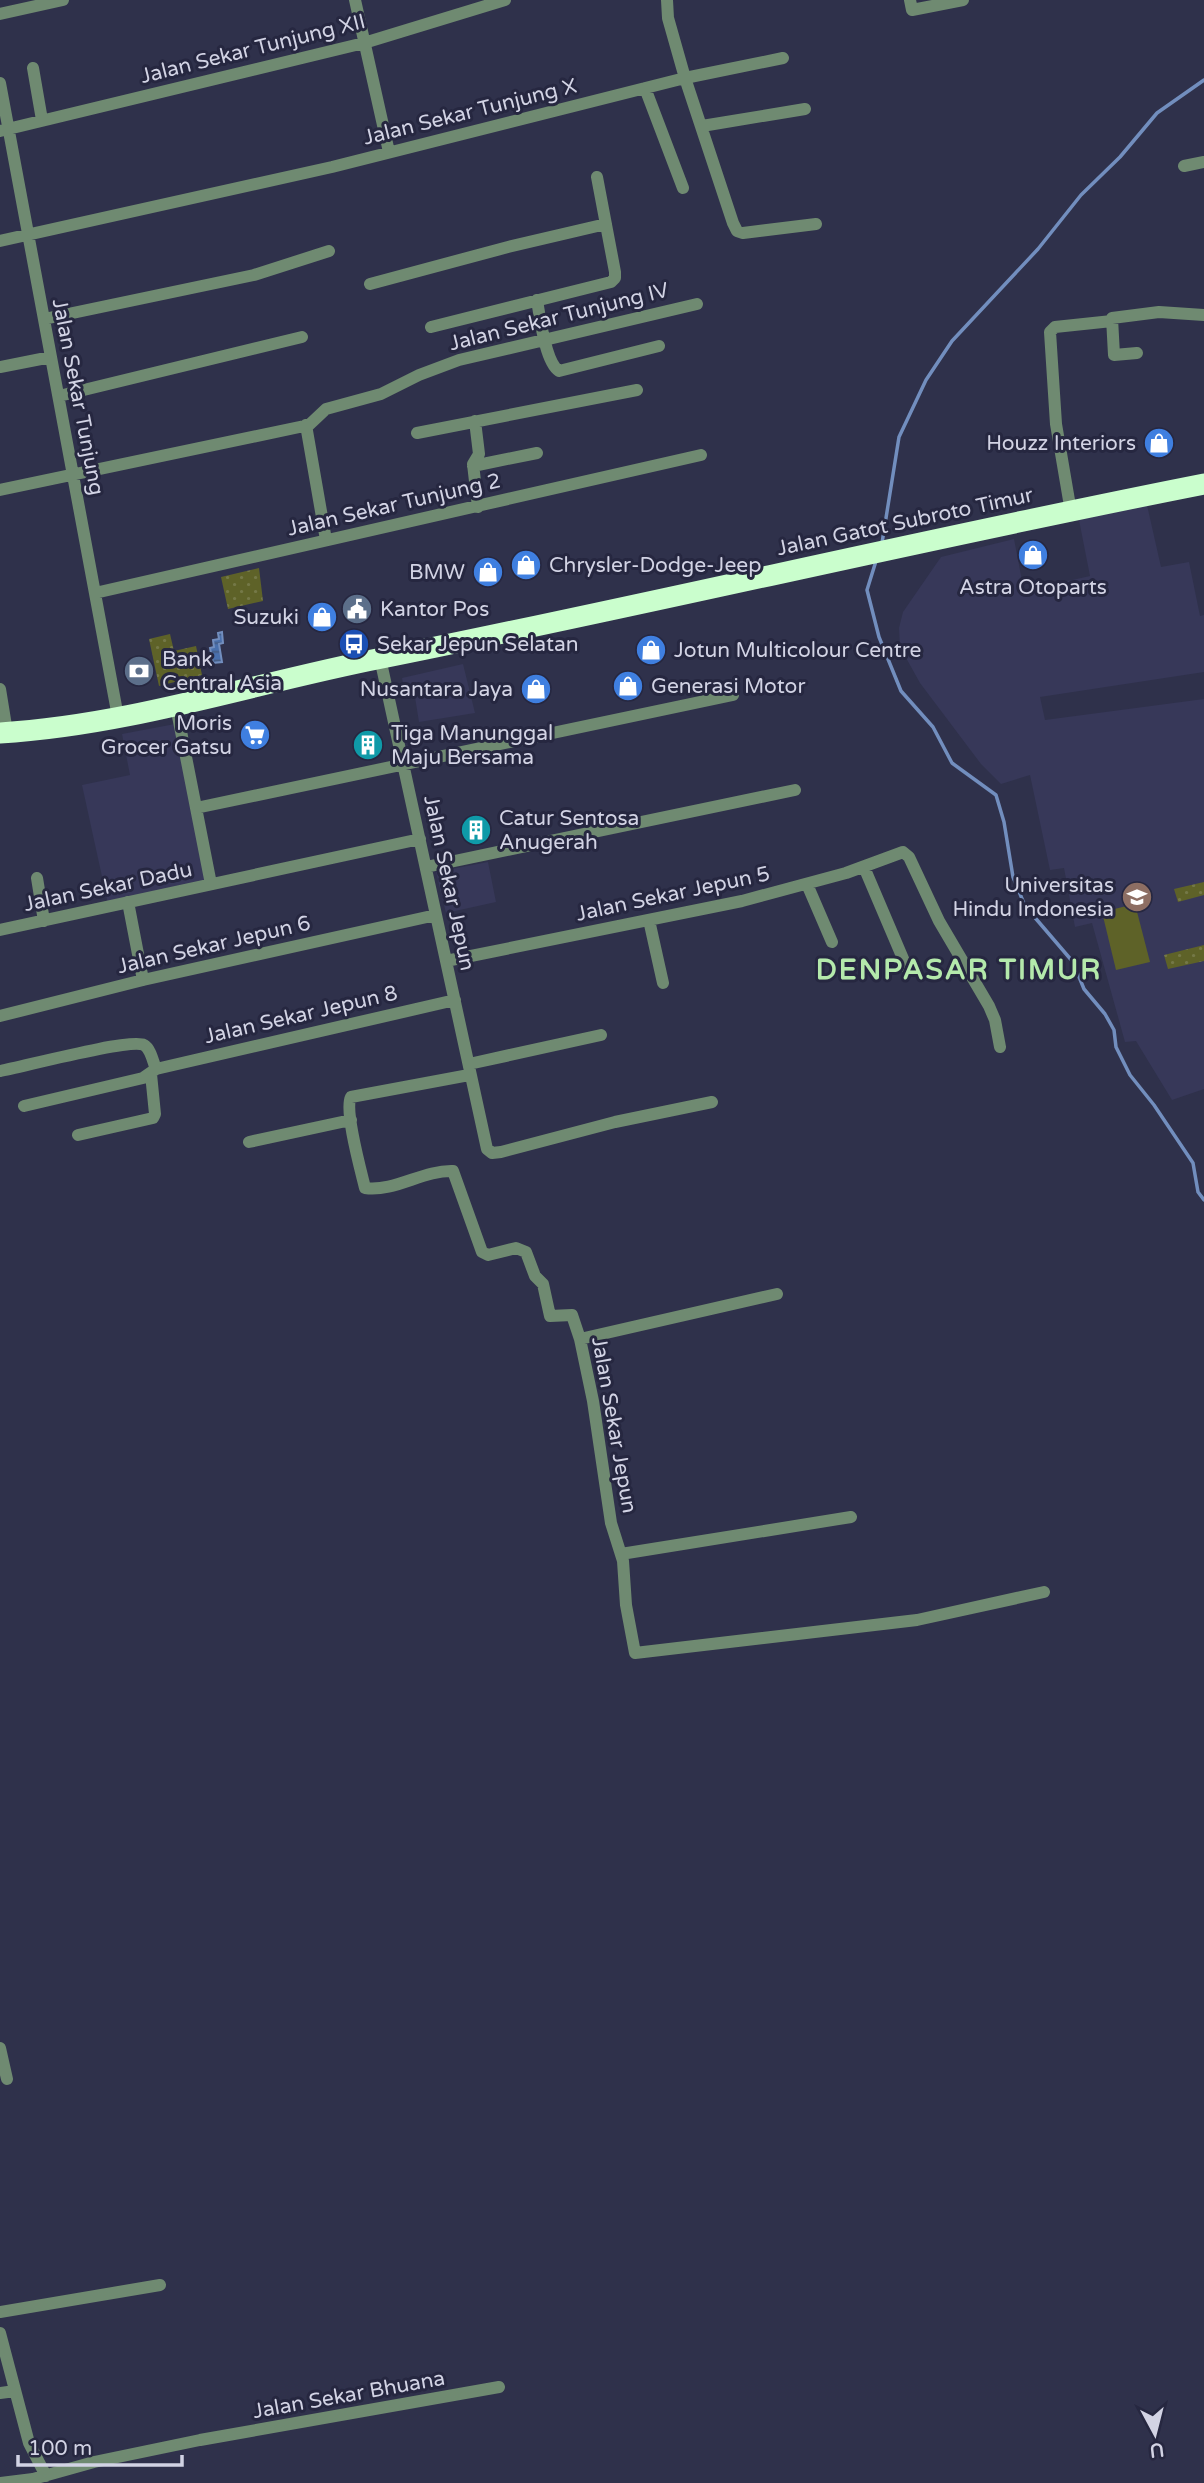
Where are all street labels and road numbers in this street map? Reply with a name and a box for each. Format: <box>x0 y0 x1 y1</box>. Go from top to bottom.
street label: Jalan Sekar Tunjung XII <box>138 9 368 89</box>
street label: Jalan Sekar Tunjung X <box>361 73 579 151</box>
street label: Jalan Sekar Tunjung IV <box>447 277 672 356</box>
street label: Jalan Sekar Tunjung <box>47 297 109 497</box>
street label: Jalan Sekar Tunjung 2 <box>285 468 503 542</box>
street label: Jalan Gatot Subroto Timur <box>775 483 1035 561</box>
street label: Jalan Sekar Jepun <box>418 793 480 973</box>
street label: Jalan Sekar Dadu <box>21 857 195 917</box>
street label: Jalan Sekar Jepun 5 <box>574 861 772 927</box>
street label: Jalan Sekar Jepun 6 <box>115 911 313 979</box>
street label: Jalan Sekar Jepun 8 <box>202 981 400 1049</box>
street label: Jalan Sekar Jepun <box>586 1335 642 1515</box>
street label: Jalan Sekar Bhuana <box>251 2366 447 2424</box>

